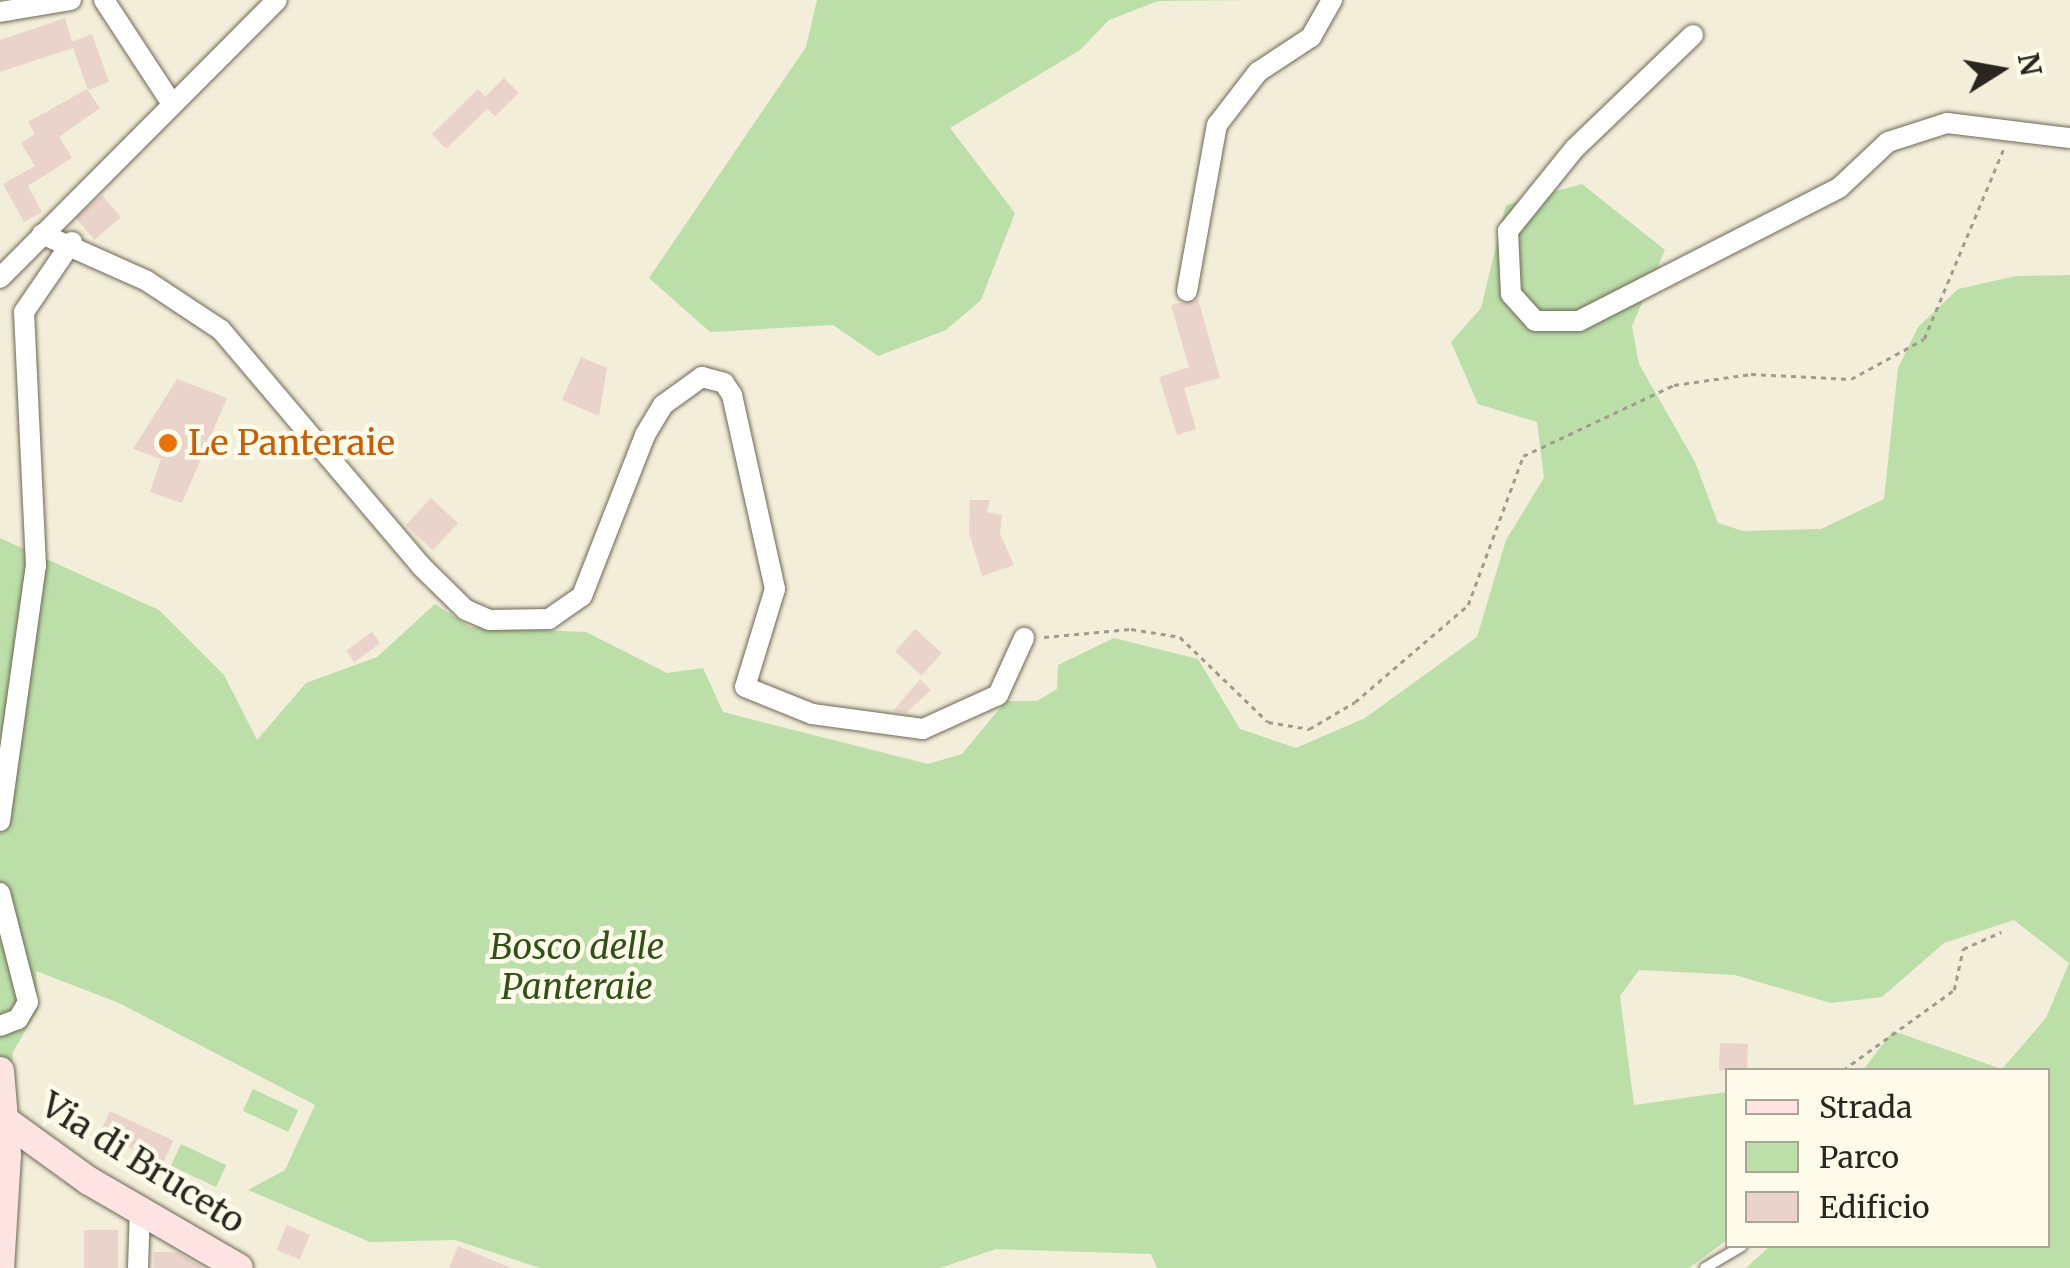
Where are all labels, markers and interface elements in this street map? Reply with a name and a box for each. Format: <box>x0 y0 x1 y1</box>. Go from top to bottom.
north arrow <box>1950 20 2050 120</box>
text: N <box>2010 50 2049 79</box>
place label: Le Panteraie <box>188 422 395 464</box>
marker: Le Panteraie <box>157 432 179 454</box>
park label: Bosco delle Panteraie <box>490 926 664 1008</box>
legend <box>1725 1068 2050 1248</box>
street label: Via di Bruceto <box>33 1084 253 1242</box>
text: Strada <box>1819 1088 1912 1126</box>
text: Parco <box>1819 1138 1899 1176</box>
text: Edificio <box>1819 1188 1930 1226</box>

